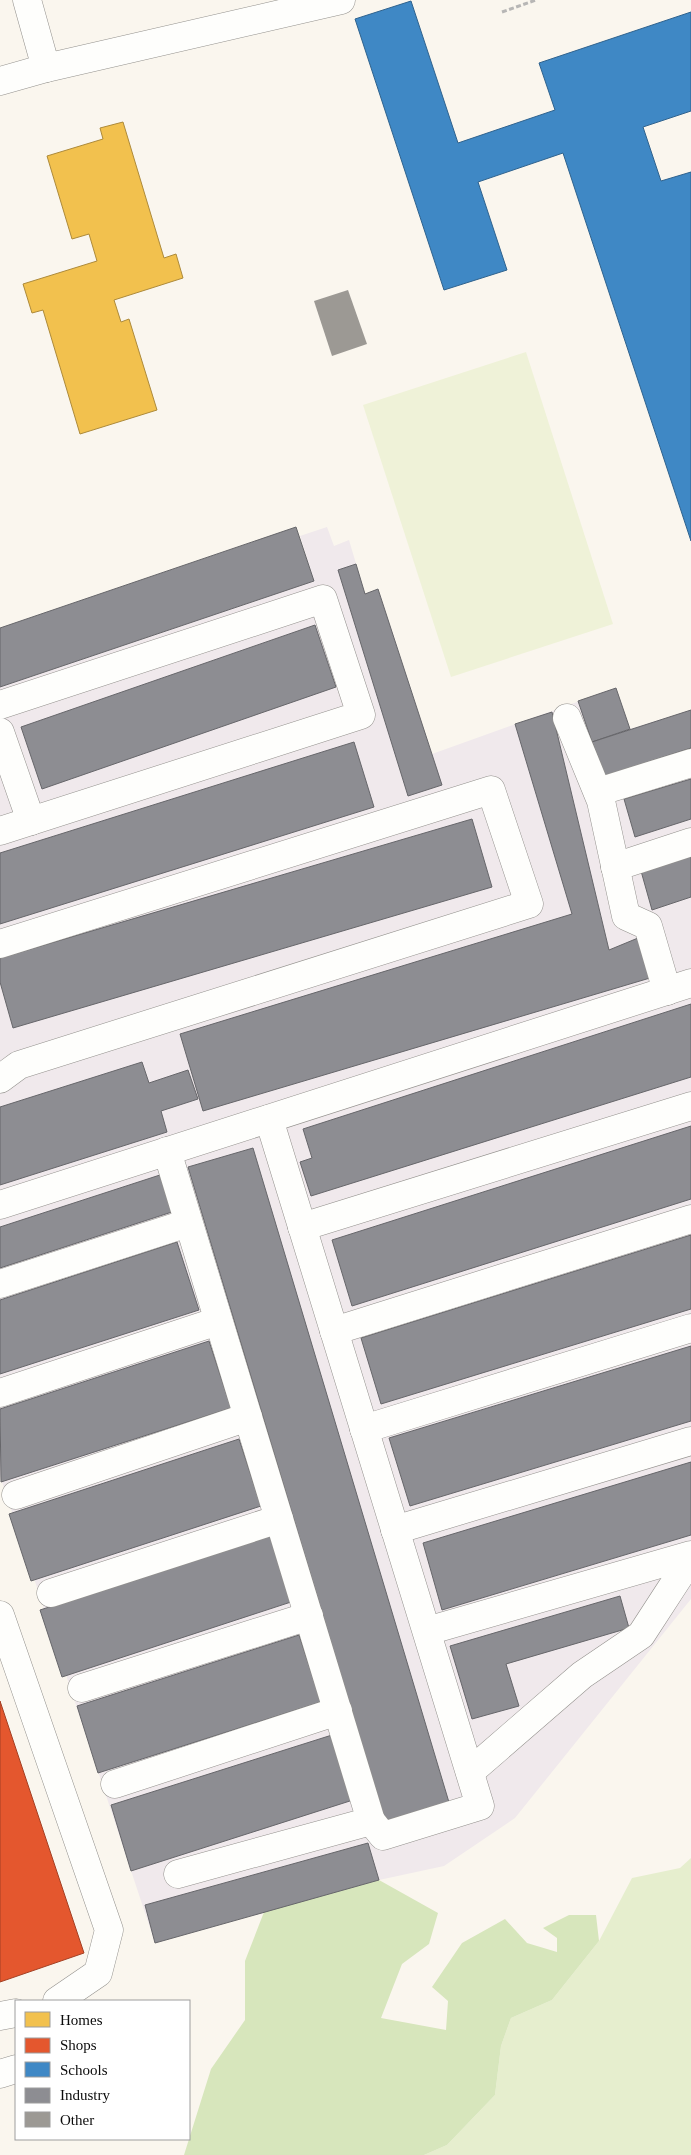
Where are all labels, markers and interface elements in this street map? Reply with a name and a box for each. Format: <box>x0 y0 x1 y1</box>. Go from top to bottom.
legend <box>15 2000 190 2140</box>
text: Homes <box>60 2012 103 2028</box>
text: Shops <box>60 2037 97 2053</box>
text: Schools <box>60 2062 108 2078</box>
text: Industry <box>60 2087 110 2103</box>
text: Other <box>60 2112 94 2128</box>

